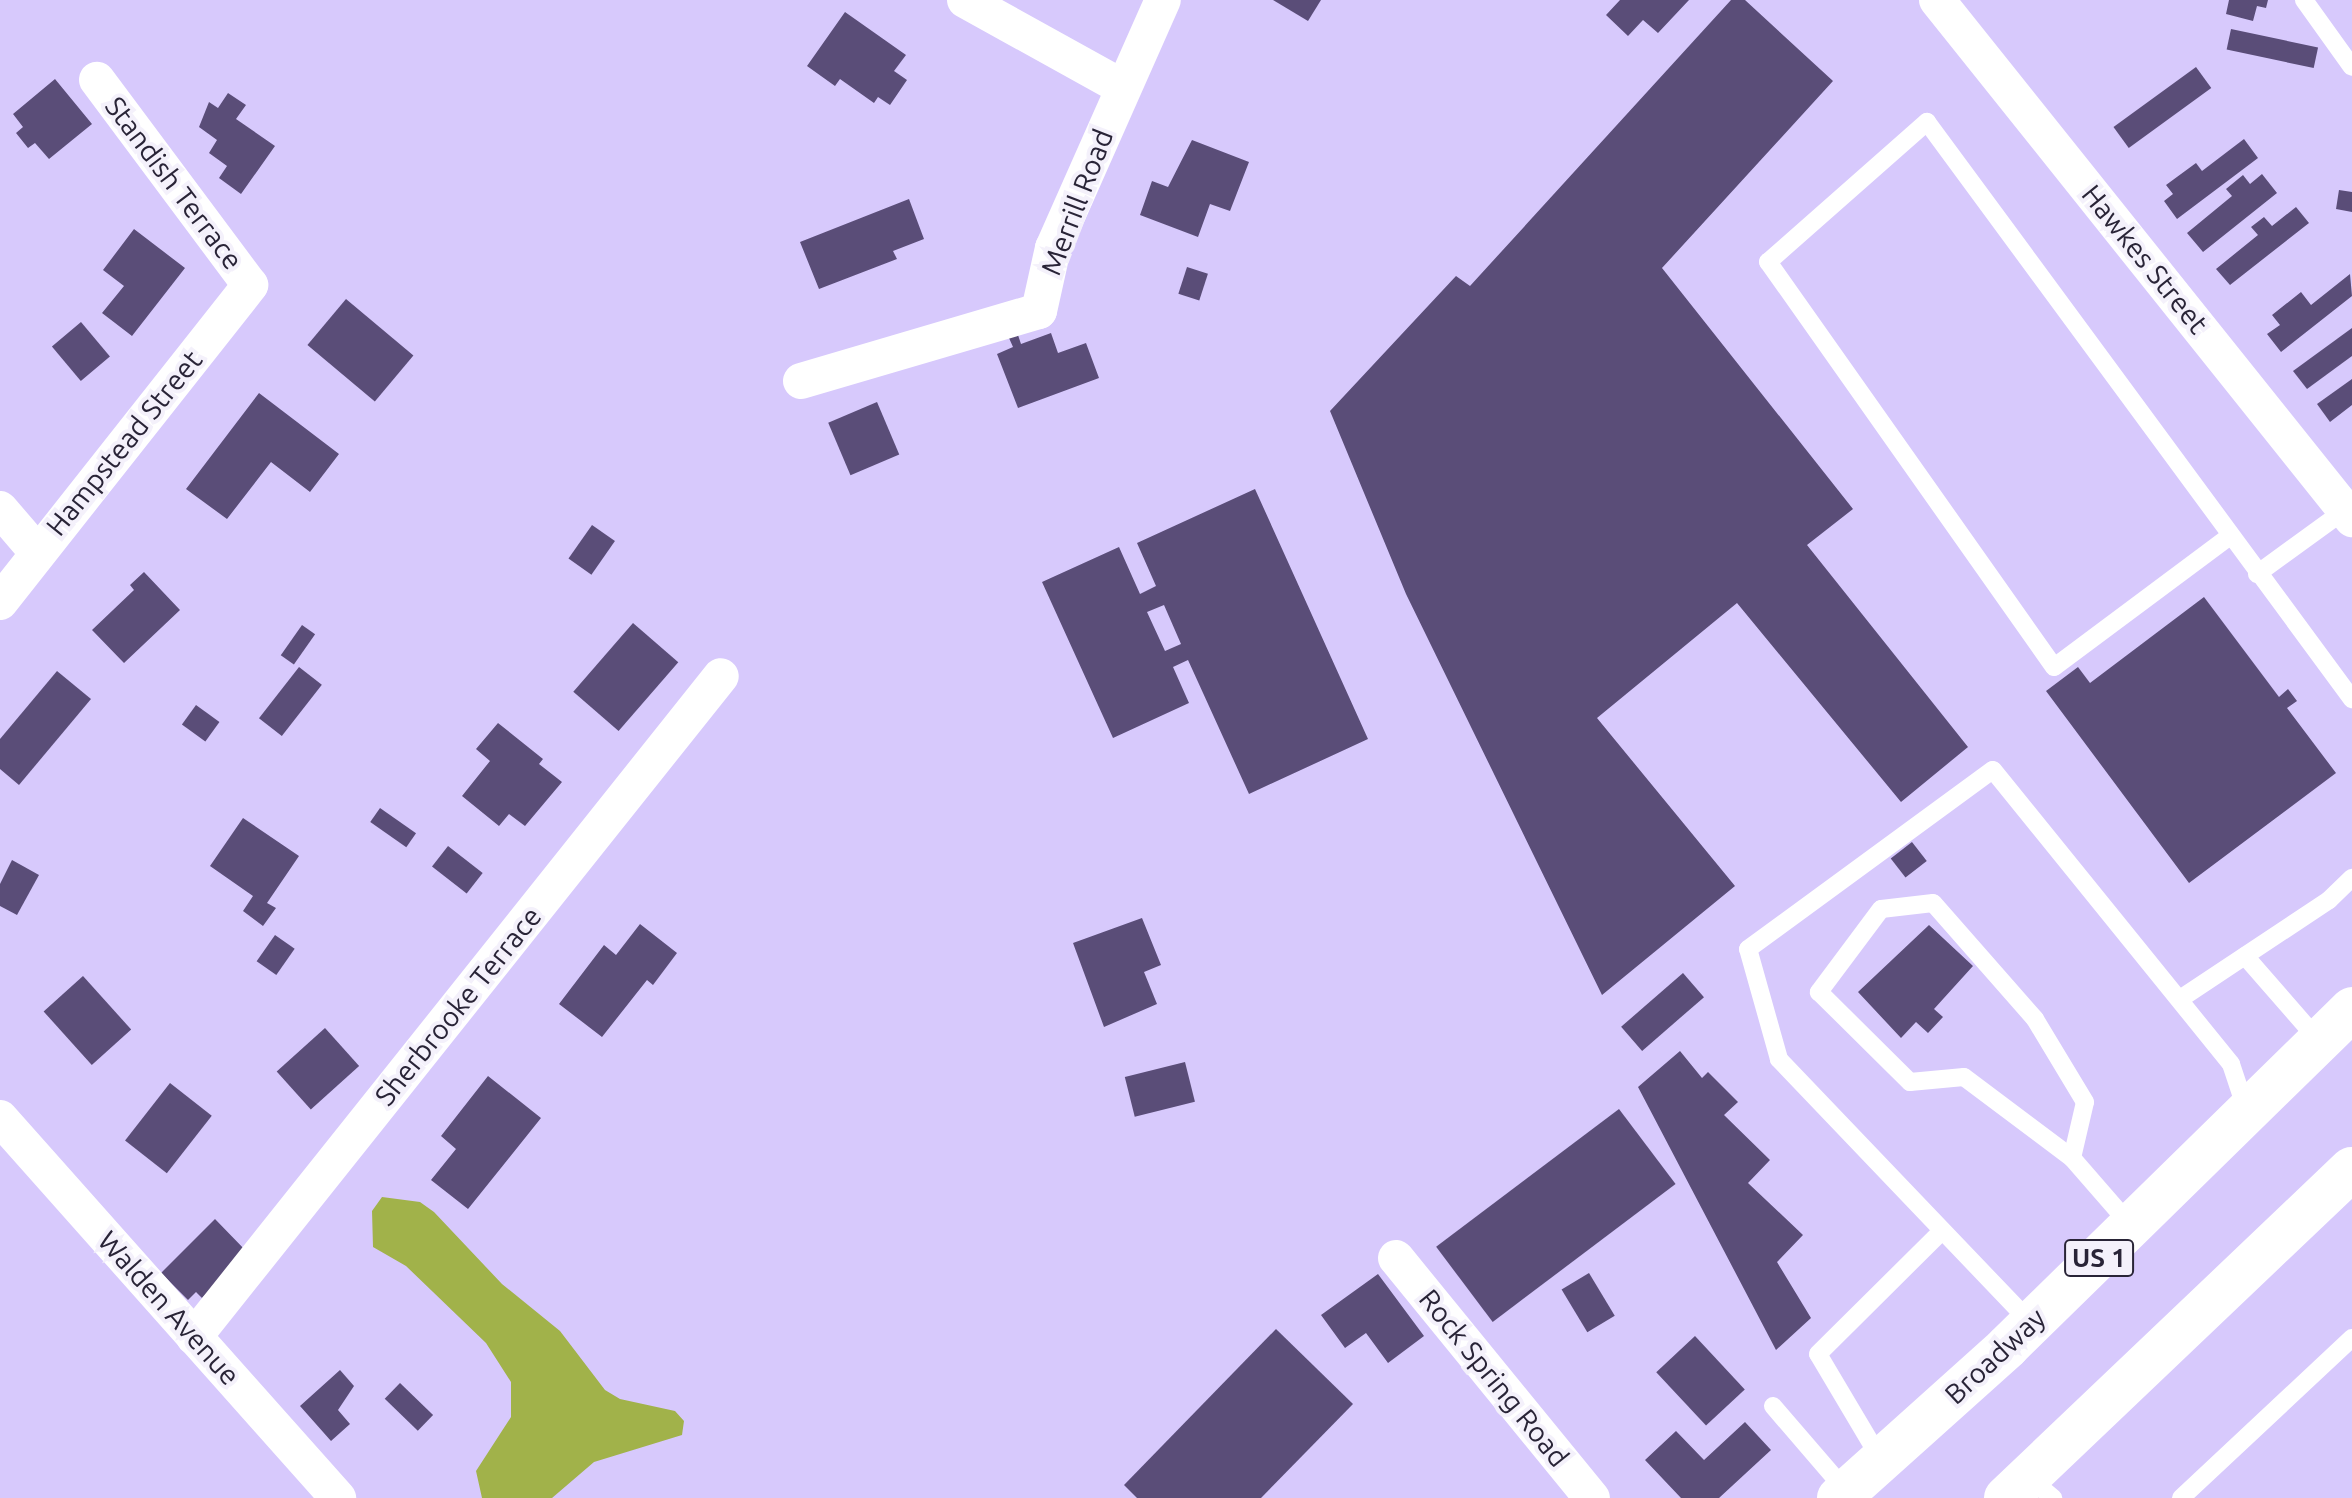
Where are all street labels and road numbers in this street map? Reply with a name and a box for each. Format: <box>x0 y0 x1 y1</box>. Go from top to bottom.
street label: Standish Terrace <box>98 90 250 276</box>
street label: Merrill Road <box>1034 124 1120 280</box>
street label: Hawkes Street <box>2075 178 2215 340</box>
street label: Hampstead Street <box>39 344 209 542</box>
street label: Sherbrooke Terrace <box>368 900 548 1112</box>
street label: Walden Avenue <box>91 1224 247 1392</box>
road number: US 1 <box>2063 1236 2135 1280</box>
street label: Rock Spring Road <box>1412 1282 1576 1474</box>
street label: Broadway <box>1938 1301 2052 1411</box>

